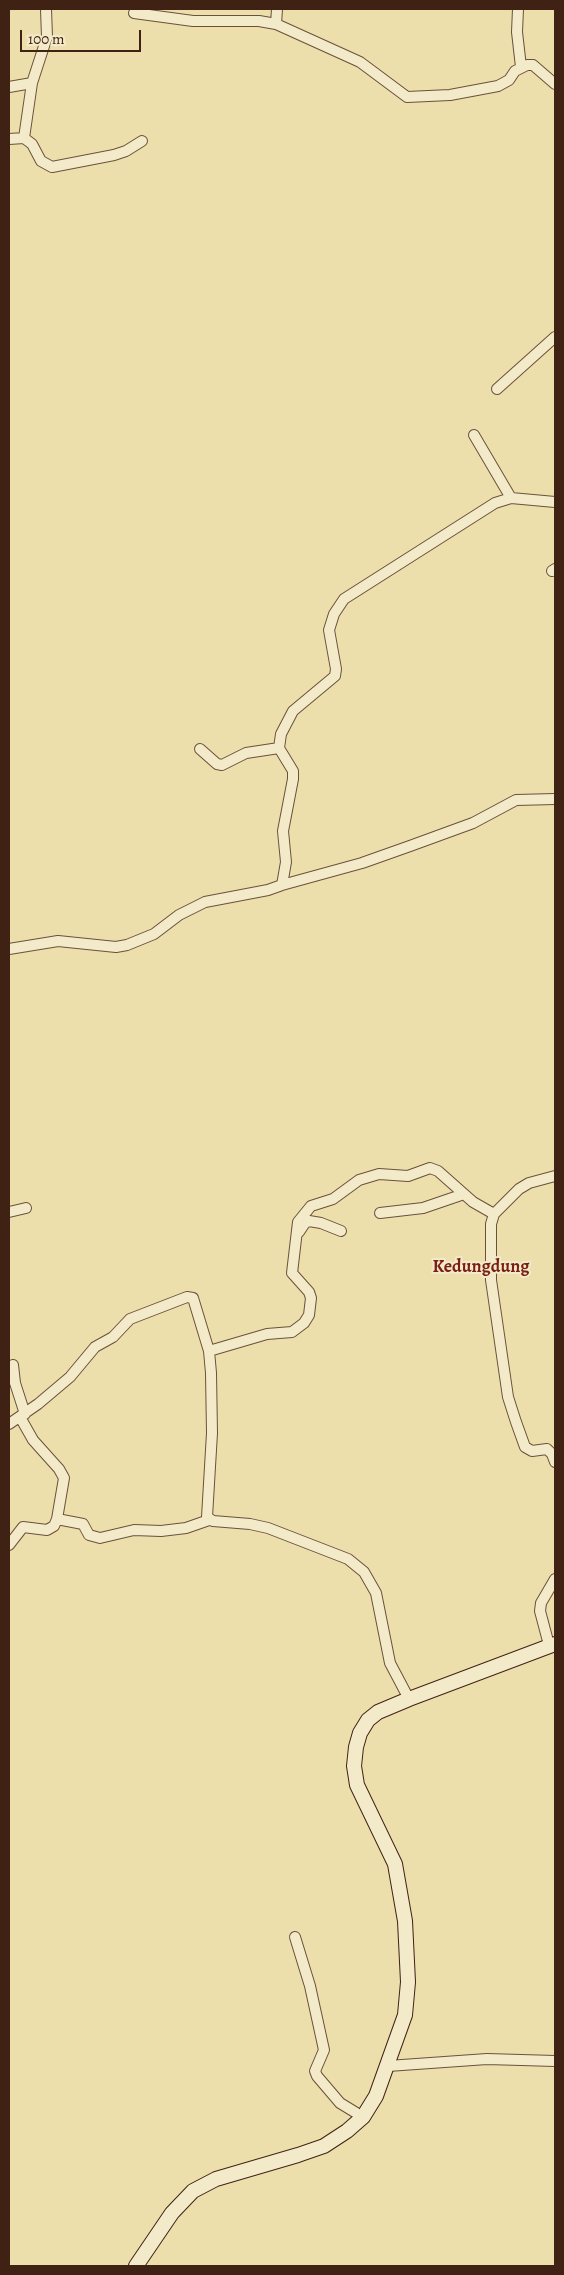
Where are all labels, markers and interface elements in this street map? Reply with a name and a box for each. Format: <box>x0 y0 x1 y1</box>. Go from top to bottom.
scale bar <box>22 20 144 52</box>
text: 100 m <box>28 29 65 49</box>
district label: Kedungdung <box>432 1257 530 1279</box>

